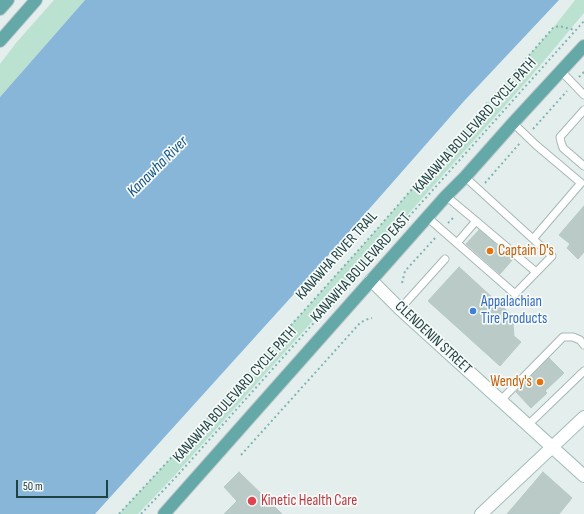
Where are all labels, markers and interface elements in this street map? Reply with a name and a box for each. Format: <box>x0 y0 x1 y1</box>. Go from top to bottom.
street label: KANAWHA BOULEVARD CYCLE PATH <box>409 55 541 197</box>
water label: Kanawha River <box>124 133 192 201</box>
street label: KANAWHA RIVER TRAIL <box>292 208 382 304</box>
street label: KANAWHA BOULEVARD EAST <box>307 210 415 326</box>
place label: Captain D's <box>498 242 554 260</box>
marker: Captain D's <box>485 246 495 256</box>
place label: Appalachian Tire Products <box>481 293 547 328</box>
street label: CLENDENIN STREET <box>391 298 475 378</box>
marker: Appalachian Tire Products <box>468 306 478 316</box>
street label: KANAWHA BOULEVARD CYCLE PATH <box>169 324 301 466</box>
place label: Wendy's <box>490 373 532 391</box>
marker: Wendy's <box>535 377 545 387</box>
scale bar <box>18 472 110 498</box>
text: 50 m <box>23 479 43 494</box>
place label: Kinetic Health Care <box>261 492 357 510</box>
marker: Kinetic Health Care <box>246 495 258 507</box>

